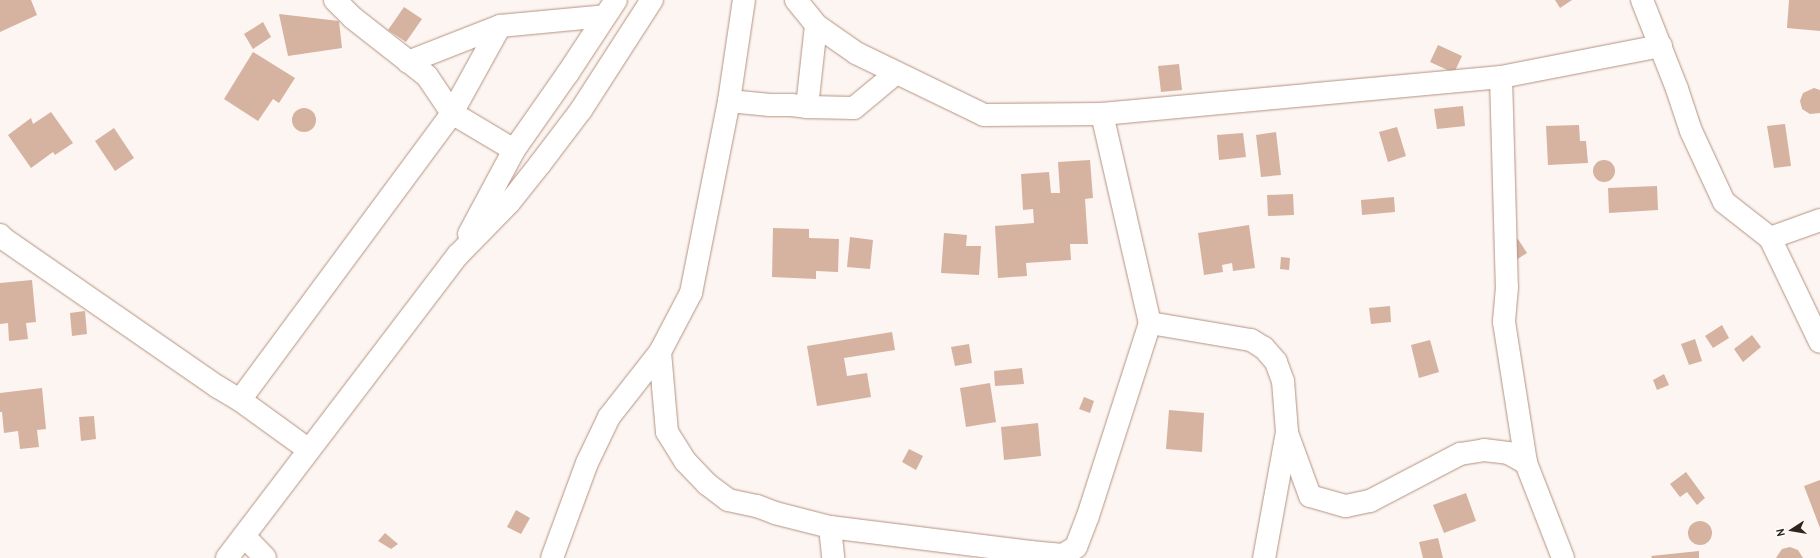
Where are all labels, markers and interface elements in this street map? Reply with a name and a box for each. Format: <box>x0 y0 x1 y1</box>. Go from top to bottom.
north arrow <box>1772 510 1812 550</box>
text: N <box>1773 528 1788 537</box>

